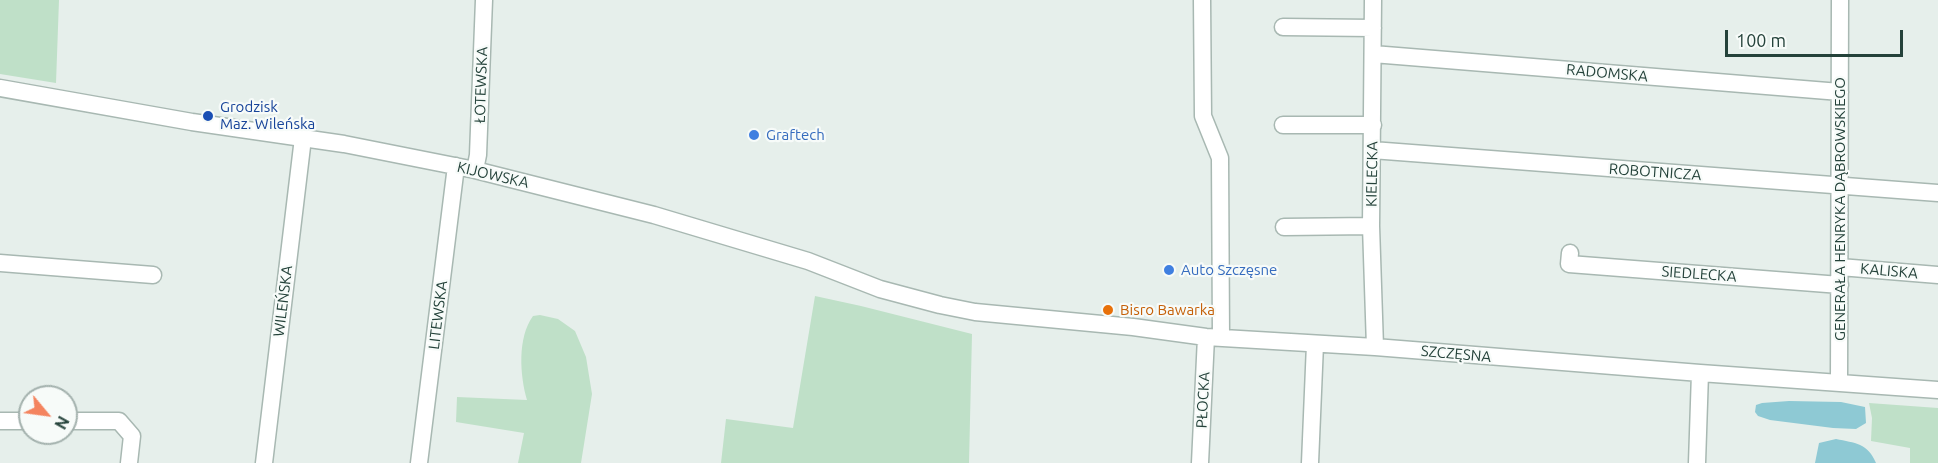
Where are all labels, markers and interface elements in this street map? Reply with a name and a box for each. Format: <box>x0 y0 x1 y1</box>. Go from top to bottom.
scale bar <box>1728 18 1906 56</box>
text: 100 m <box>1736 30 1786 50</box>
street label: ŁOTEWSKA <box>471 46 491 124</box>
street label: RADOMSKA <box>1565 60 1649 86</box>
street label: GENERAŁA HENRYKA DĄBROWSKIEGO <box>1831 77 1849 341</box>
place label: Grodzisk Maz. Wileńska <box>220 98 315 133</box>
marker: Grodzisk Maz. Wileńska <box>201 109 215 123</box>
place label: Graftech <box>766 126 825 144</box>
marker: Graftech <box>747 128 761 142</box>
street label: KIELECKA <box>1362 141 1382 207</box>
street label: KIJOWSKA <box>455 158 531 192</box>
street label: ROBOTNICZA <box>1608 160 1702 184</box>
street label: KALISKA <box>1859 260 1919 282</box>
place label: Auto Szczęsne <box>1181 261 1277 279</box>
street label: SIEDLECKA <box>1661 262 1737 286</box>
marker: Auto Szczęsne <box>1162 263 1176 277</box>
street label: WILEŃSKA <box>270 264 296 338</box>
street label: LITEWSKA <box>425 279 451 351</box>
place label: Bisro Bawarka <box>1120 301 1215 319</box>
marker: Bisro Bawarka <box>1101 303 1115 317</box>
street label: SZCZĘSNA <box>1420 342 1492 366</box>
street label: PŁOCKA <box>1193 371 1213 429</box>
north arrow <box>18 385 78 445</box>
text: N <box>51 413 73 432</box>

